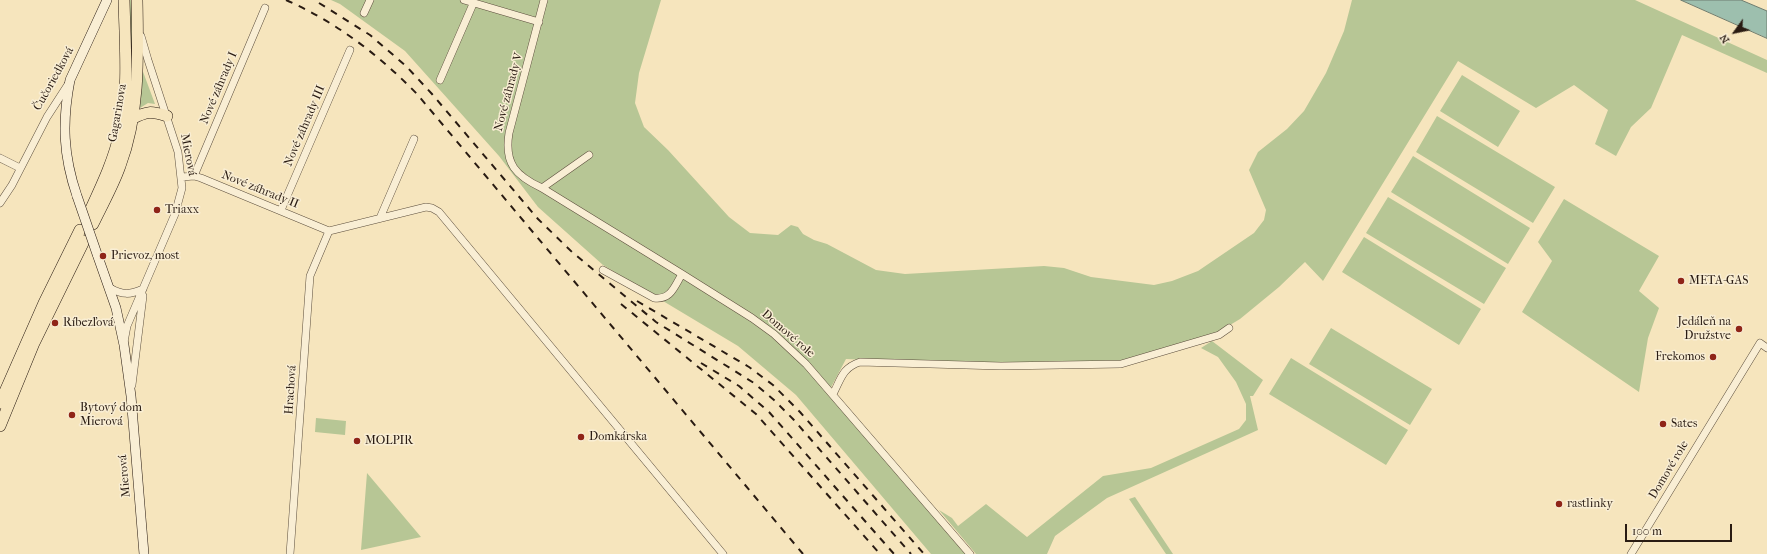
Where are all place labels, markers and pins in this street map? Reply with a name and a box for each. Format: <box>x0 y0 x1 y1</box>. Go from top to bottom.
place label: Triaxx <box>165 203 199 217</box>
marker: Triaxx <box>152 205 162 215</box>
place label: Prievoz, most <box>111 249 180 263</box>
marker: Prievoz, most <box>98 251 108 261</box>
place label: META-GAS <box>1689 274 1748 288</box>
marker: META-GAS <box>1676 276 1686 286</box>
place label: Jedáleň na Družstve <box>1678 315 1731 343</box>
place label: Ríbezľová <box>63 316 114 330</box>
marker: Ríbezľová <box>50 318 60 328</box>
marker: Jedáleň na Družstve <box>1734 324 1744 334</box>
place label: Frekomos <box>1655 350 1705 364</box>
marker: Frekomos <box>1708 352 1718 362</box>
place label: Bytový dom Mierová <box>80 401 142 429</box>
marker: Bytový dom Mierová <box>67 410 77 420</box>
place label: Sates <box>1671 417 1697 431</box>
marker: Sates <box>1658 419 1668 429</box>
place label: Domkárska <box>589 430 647 444</box>
marker: Domkárska <box>576 432 586 442</box>
place label: MOLPIR <box>365 434 413 448</box>
marker: MOLPIR <box>352 436 362 446</box>
place label: rastlinky <box>1567 497 1613 511</box>
marker: rastlinky <box>1554 499 1564 509</box>

